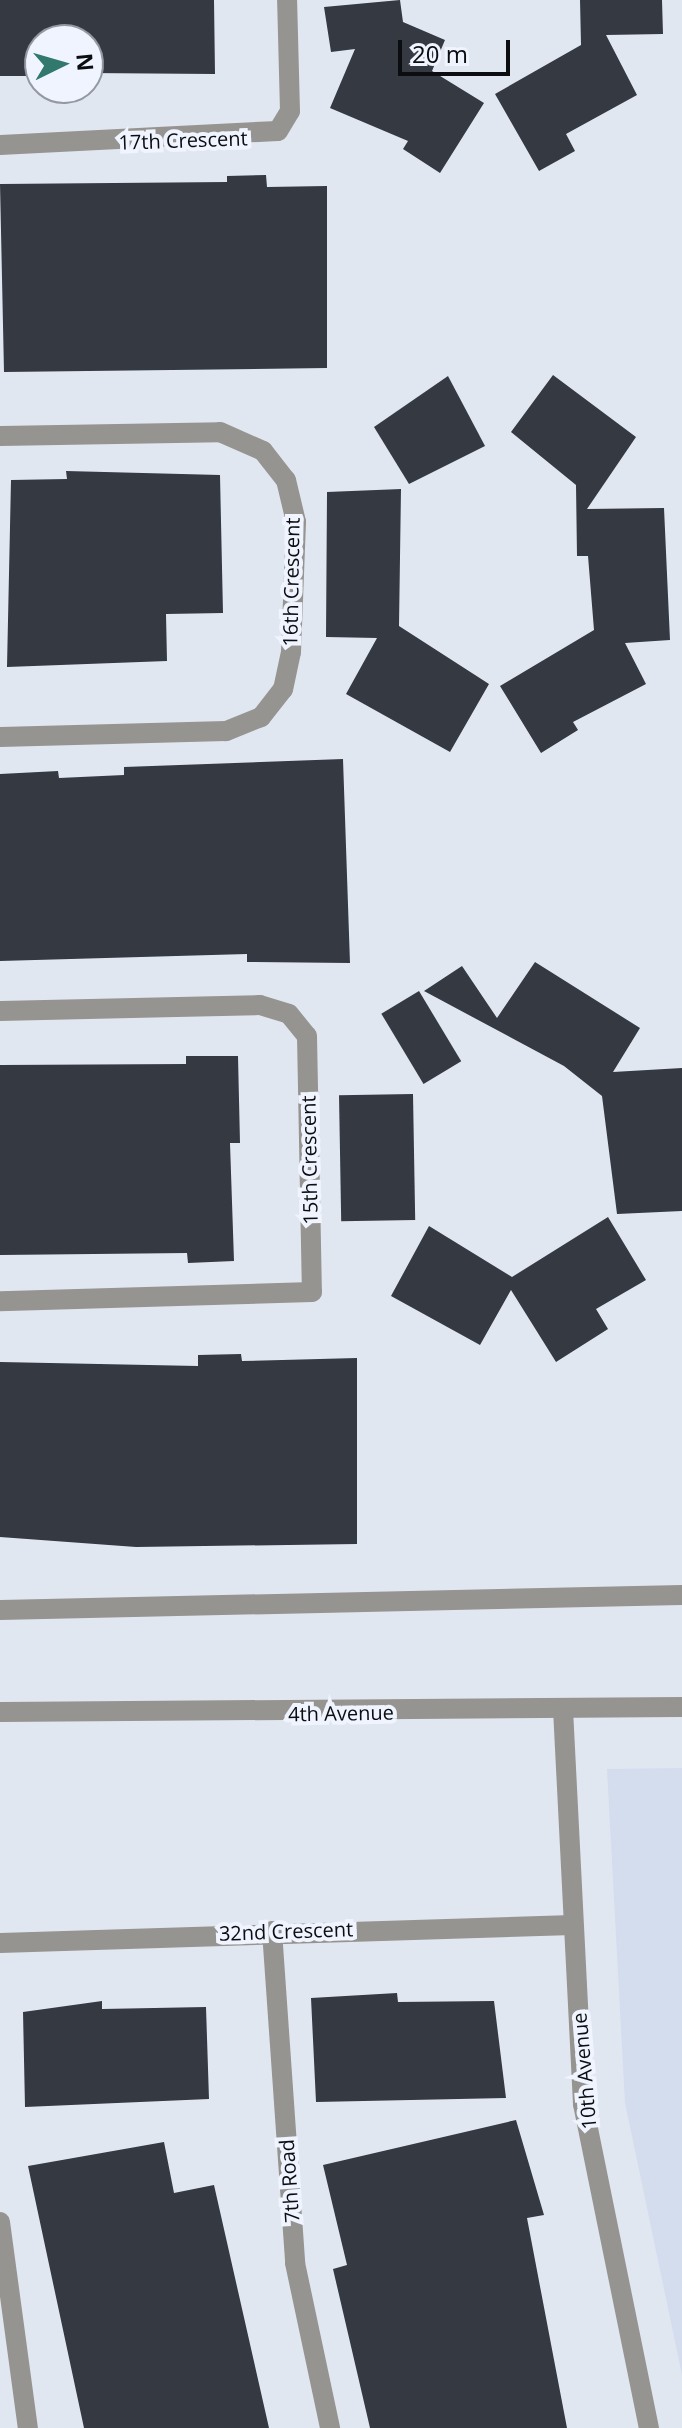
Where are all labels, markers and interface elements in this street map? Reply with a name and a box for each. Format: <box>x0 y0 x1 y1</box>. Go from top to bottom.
north arrow <box>24 24 104 104</box>
scale bar <box>402 24 514 74</box>
text: 20 m <box>412 37 468 70</box>
text: N <box>70 52 102 72</box>
street label: 17th Crescent <box>118 126 248 154</box>
street label: 16th Crescent <box>278 517 304 647</box>
street label: 15th Crescent <box>296 1095 322 1225</box>
street label: 4th Avenue <box>288 1700 394 1726</box>
street label: 32nd Crescent <box>218 1917 354 1945</box>
street label: 10th Avenue <box>567 2012 601 2130</box>
street label: 7th Road <box>274 2138 304 2224</box>

